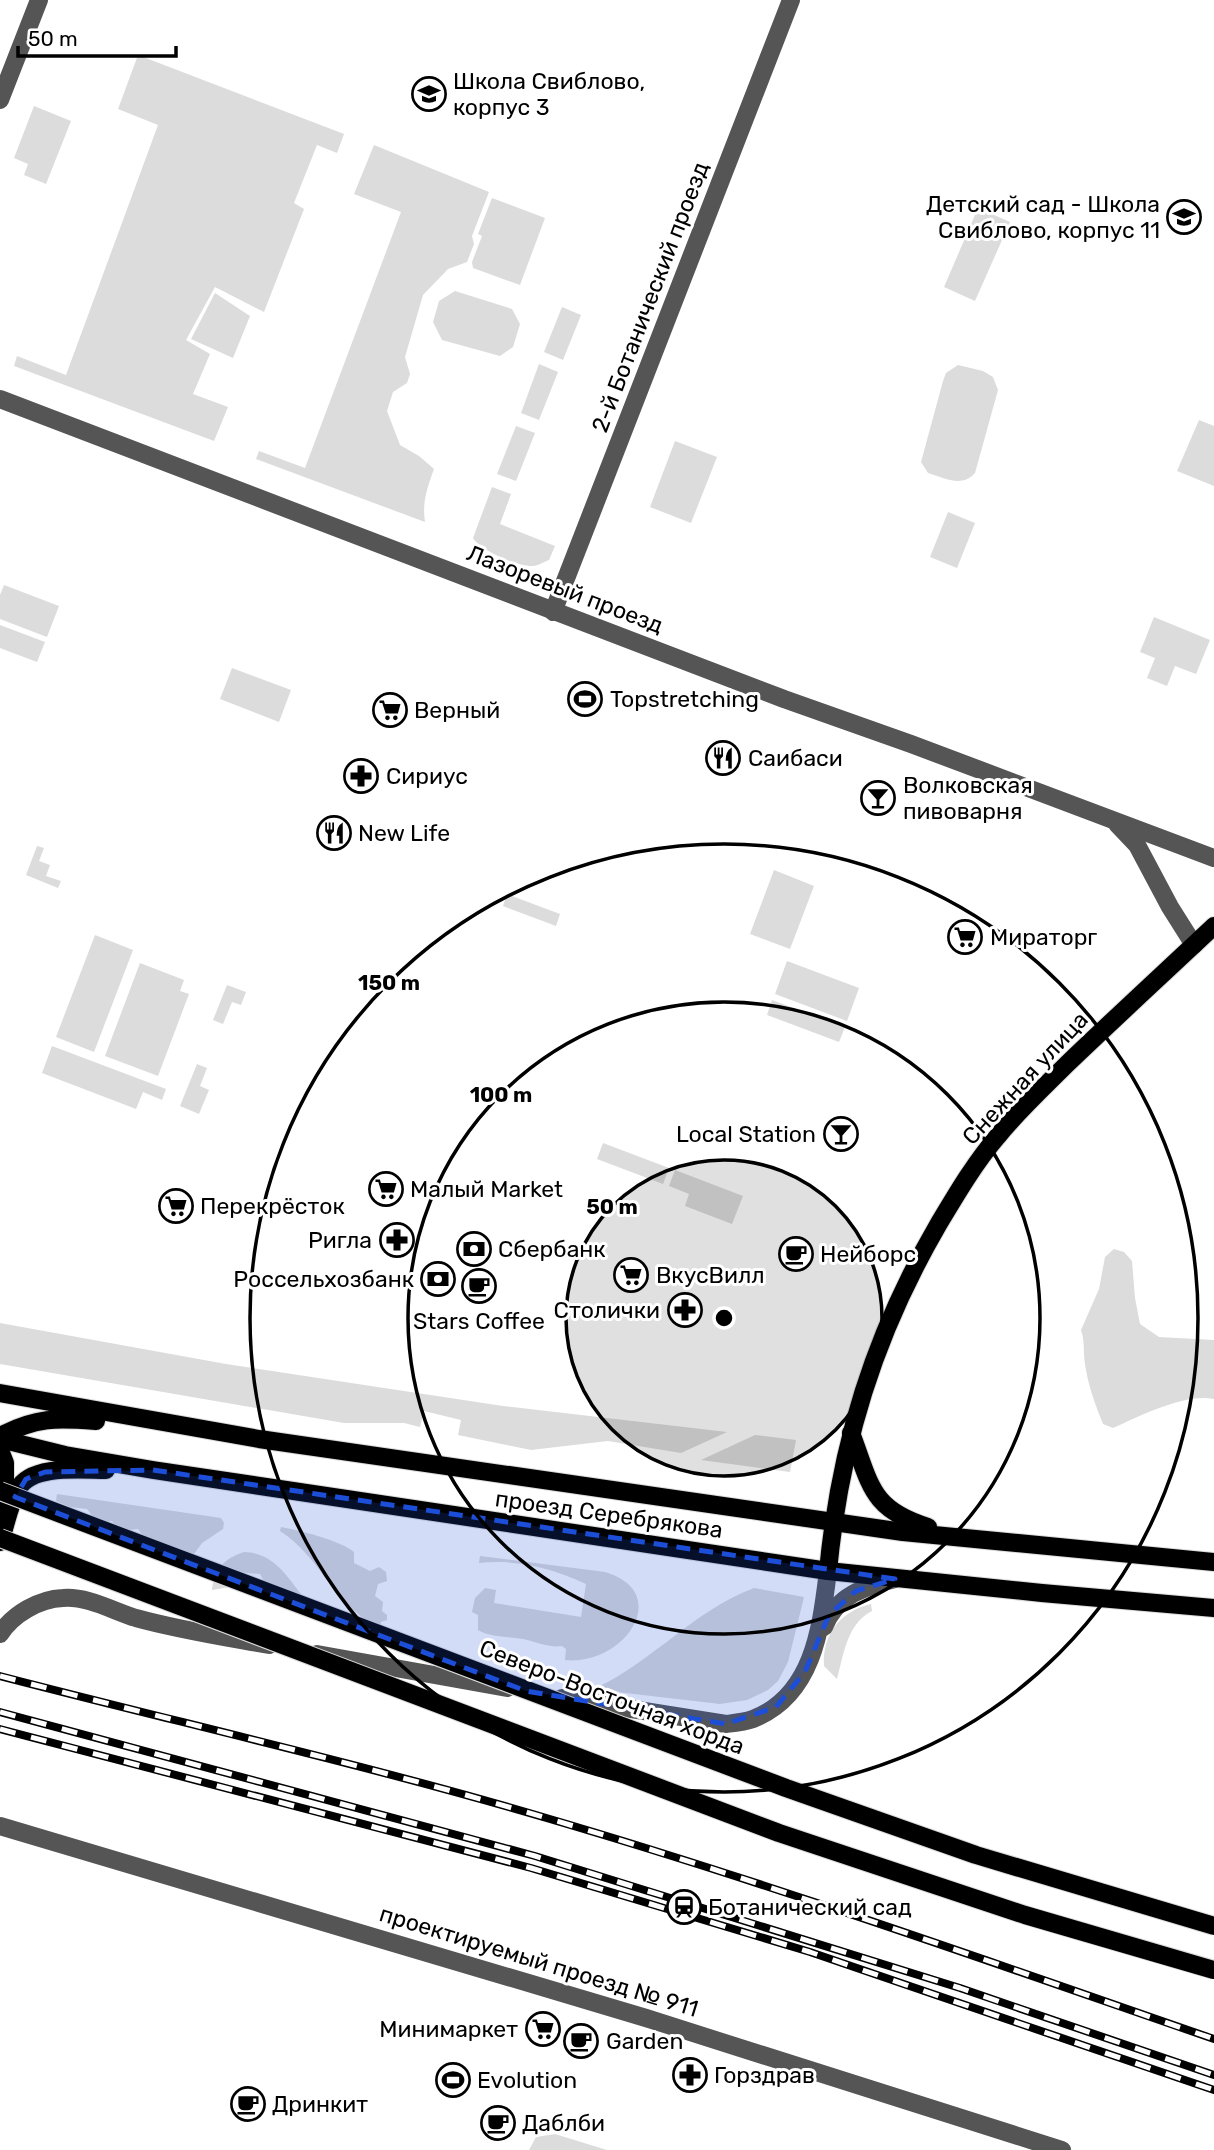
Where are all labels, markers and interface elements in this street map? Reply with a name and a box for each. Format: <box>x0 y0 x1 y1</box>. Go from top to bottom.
scale bar <box>18 14 175 58</box>
text: 50 m <box>28 26 78 51</box>
place label: Школа Свиблово, корпус 3 <box>453 67 645 121</box>
school or university icon: Школа Свиблово, корпус 3 <box>410 75 448 113</box>
street label: 2-й Ботанический проезд <box>585 158 715 436</box>
place label: Детский сад - Школа Свиблово, корпус 11 <box>926 190 1160 244</box>
school or university icon: Детский сад - Школа Свиблово, корпус 11 <box>1165 198 1203 236</box>
street label: Лазоревый проезд <box>463 539 667 639</box>
sports icon: Topstretching <box>566 680 604 718</box>
place label: Topstretching <box>610 685 759 713</box>
supermarket icon: Верный <box>371 691 409 729</box>
place label: Верный <box>414 696 500 724</box>
restaurant icon: Саибаси <box>704 739 742 777</box>
place label: Саибаси <box>748 744 843 772</box>
pharmacy icon: Сириус <box>342 757 380 795</box>
place label: Сириус <box>386 762 468 790</box>
place label: Волковская пивоварня <box>903 771 1033 825</box>
bar icon: Волковская пивоварня <box>859 779 897 817</box>
restaurant icon: New Life <box>315 814 353 852</box>
place label: New Life <box>358 819 450 847</box>
supermarket icon: Мираторг <box>946 918 984 956</box>
place label: Мираторг <box>990 923 1097 951</box>
text: 150 m <box>358 970 420 995</box>
street label: Снежная улица <box>956 1006 1094 1150</box>
text: 100 m <box>470 1082 532 1107</box>
bar icon: Local Station <box>822 1115 860 1153</box>
place label: Local Station <box>676 1120 816 1148</box>
supermarket icon: Малый Market <box>367 1170 405 1208</box>
place label: Малый Market <box>410 1175 563 1203</box>
supermarket icon: Перекрёсток <box>157 1187 195 1225</box>
place label: Перекрёсток <box>200 1192 345 1220</box>
text: 50 m <box>586 1194 638 1219</box>
pharmacy icon: Ригла <box>378 1221 416 1259</box>
place label: Ригла <box>308 1226 372 1254</box>
bank icon: Сбербанк <box>455 1230 493 1268</box>
place label: Сбербанк <box>498 1235 606 1263</box>
cafe icon: Нейборс <box>777 1235 815 1273</box>
place label: Нейборс <box>820 1240 916 1268</box>
supermarket icon: ВкусВилл <box>612 1256 650 1294</box>
bank icon: Россельхозбанк <box>419 1260 457 1298</box>
place label: ВкусВилл <box>656 1261 765 1289</box>
place label: Россельхозбанк <box>233 1265 414 1293</box>
cafe icon: Stars Coffee <box>460 1267 498 1305</box>
pharmacy icon: Столички <box>666 1291 704 1329</box>
place label: Столички <box>554 1296 660 1324</box>
centre of rings <box>712 1306 736 1330</box>
place label: Stars Coffee <box>413 1307 545 1335</box>
street label: проезд Серебрякова <box>493 1484 725 1544</box>
street label: Северо-Восточная хорда <box>476 1634 748 1760</box>
station icon: Ботанический сад <box>665 1888 703 1926</box>
place label: Ботанический сад <box>708 1893 912 1921</box>
street label: проектируемый проезд № 911 <box>376 1899 702 2023</box>
supermarket icon: Минимаркет <box>524 2010 562 2048</box>
place label: Минимаркет <box>379 2015 518 2043</box>
cafe icon: Garden <box>562 2022 600 2060</box>
place label: Garden <box>606 2027 683 2055</box>
pharmacy icon: Горздрав <box>671 2056 709 2094</box>
sports icon: Evolution <box>434 2061 472 2099</box>
place label: Горздрав <box>714 2061 815 2089</box>
place label: Evolution <box>477 2066 577 2094</box>
cafe icon: Дринкит <box>229 2085 267 2123</box>
place label: Дринкит <box>272 2090 368 2118</box>
cafe icon: Даблби <box>479 2104 517 2142</box>
place label: Даблби <box>522 2109 605 2137</box>

